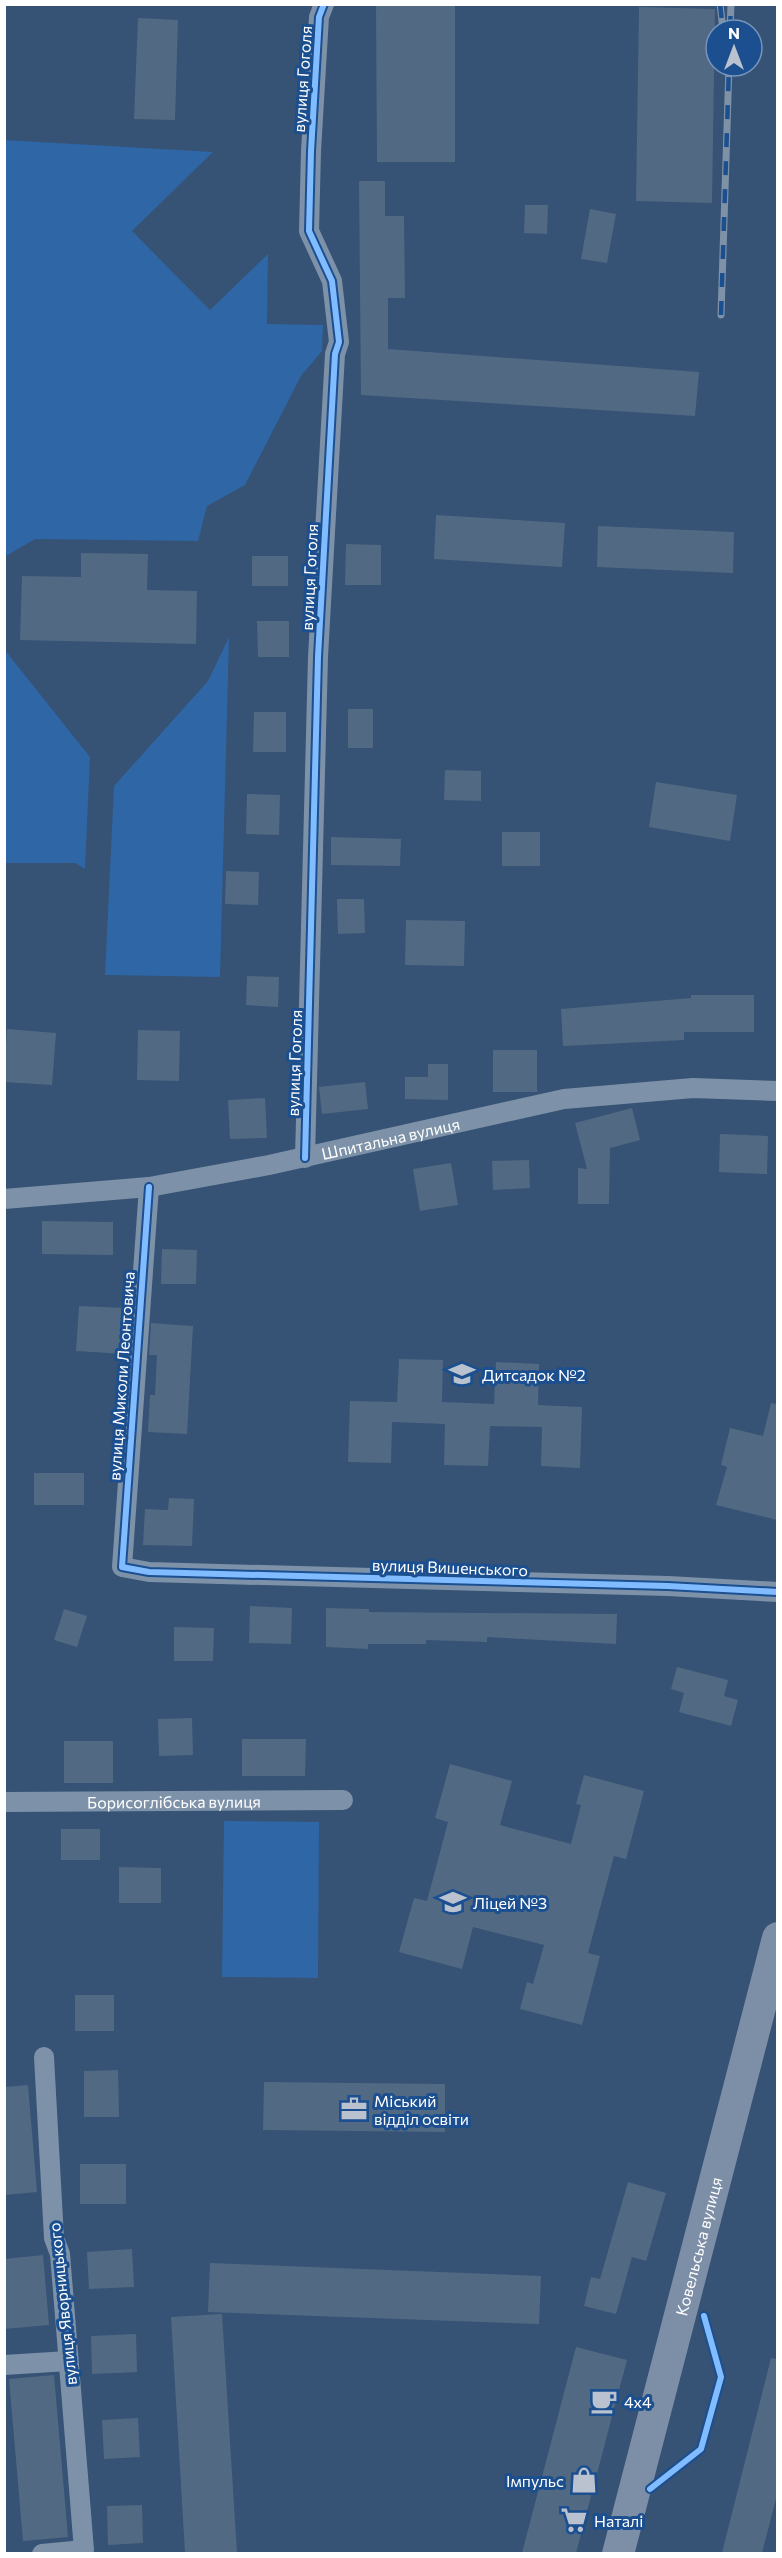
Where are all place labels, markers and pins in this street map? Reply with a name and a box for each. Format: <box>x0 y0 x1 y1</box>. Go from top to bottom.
school or university icon: Дитсадок №2 <box>447 1359 477 1389</box>
place label: Дитсадок №2 <box>482 1365 586 1384</box>
school or university icon: Ліцей №3 <box>438 1887 468 1917</box>
place label: Ліцей №3 <box>473 1893 547 1912</box>
place label: Міський відділ освіти <box>374 2091 469 2128</box>
office icon: Міський відділ освіти <box>339 2094 369 2124</box>
cafe icon: 4x4 <box>589 2386 619 2416</box>
place label: 4x4 <box>624 2392 652 2411</box>
shop icon: Імпульс <box>569 2465 599 2495</box>
place label: Імпульс <box>506 2471 564 2490</box>
supermarket icon: Наталі <box>559 2505 589 2535</box>
place label: Наталі <box>594 2511 643 2530</box>

